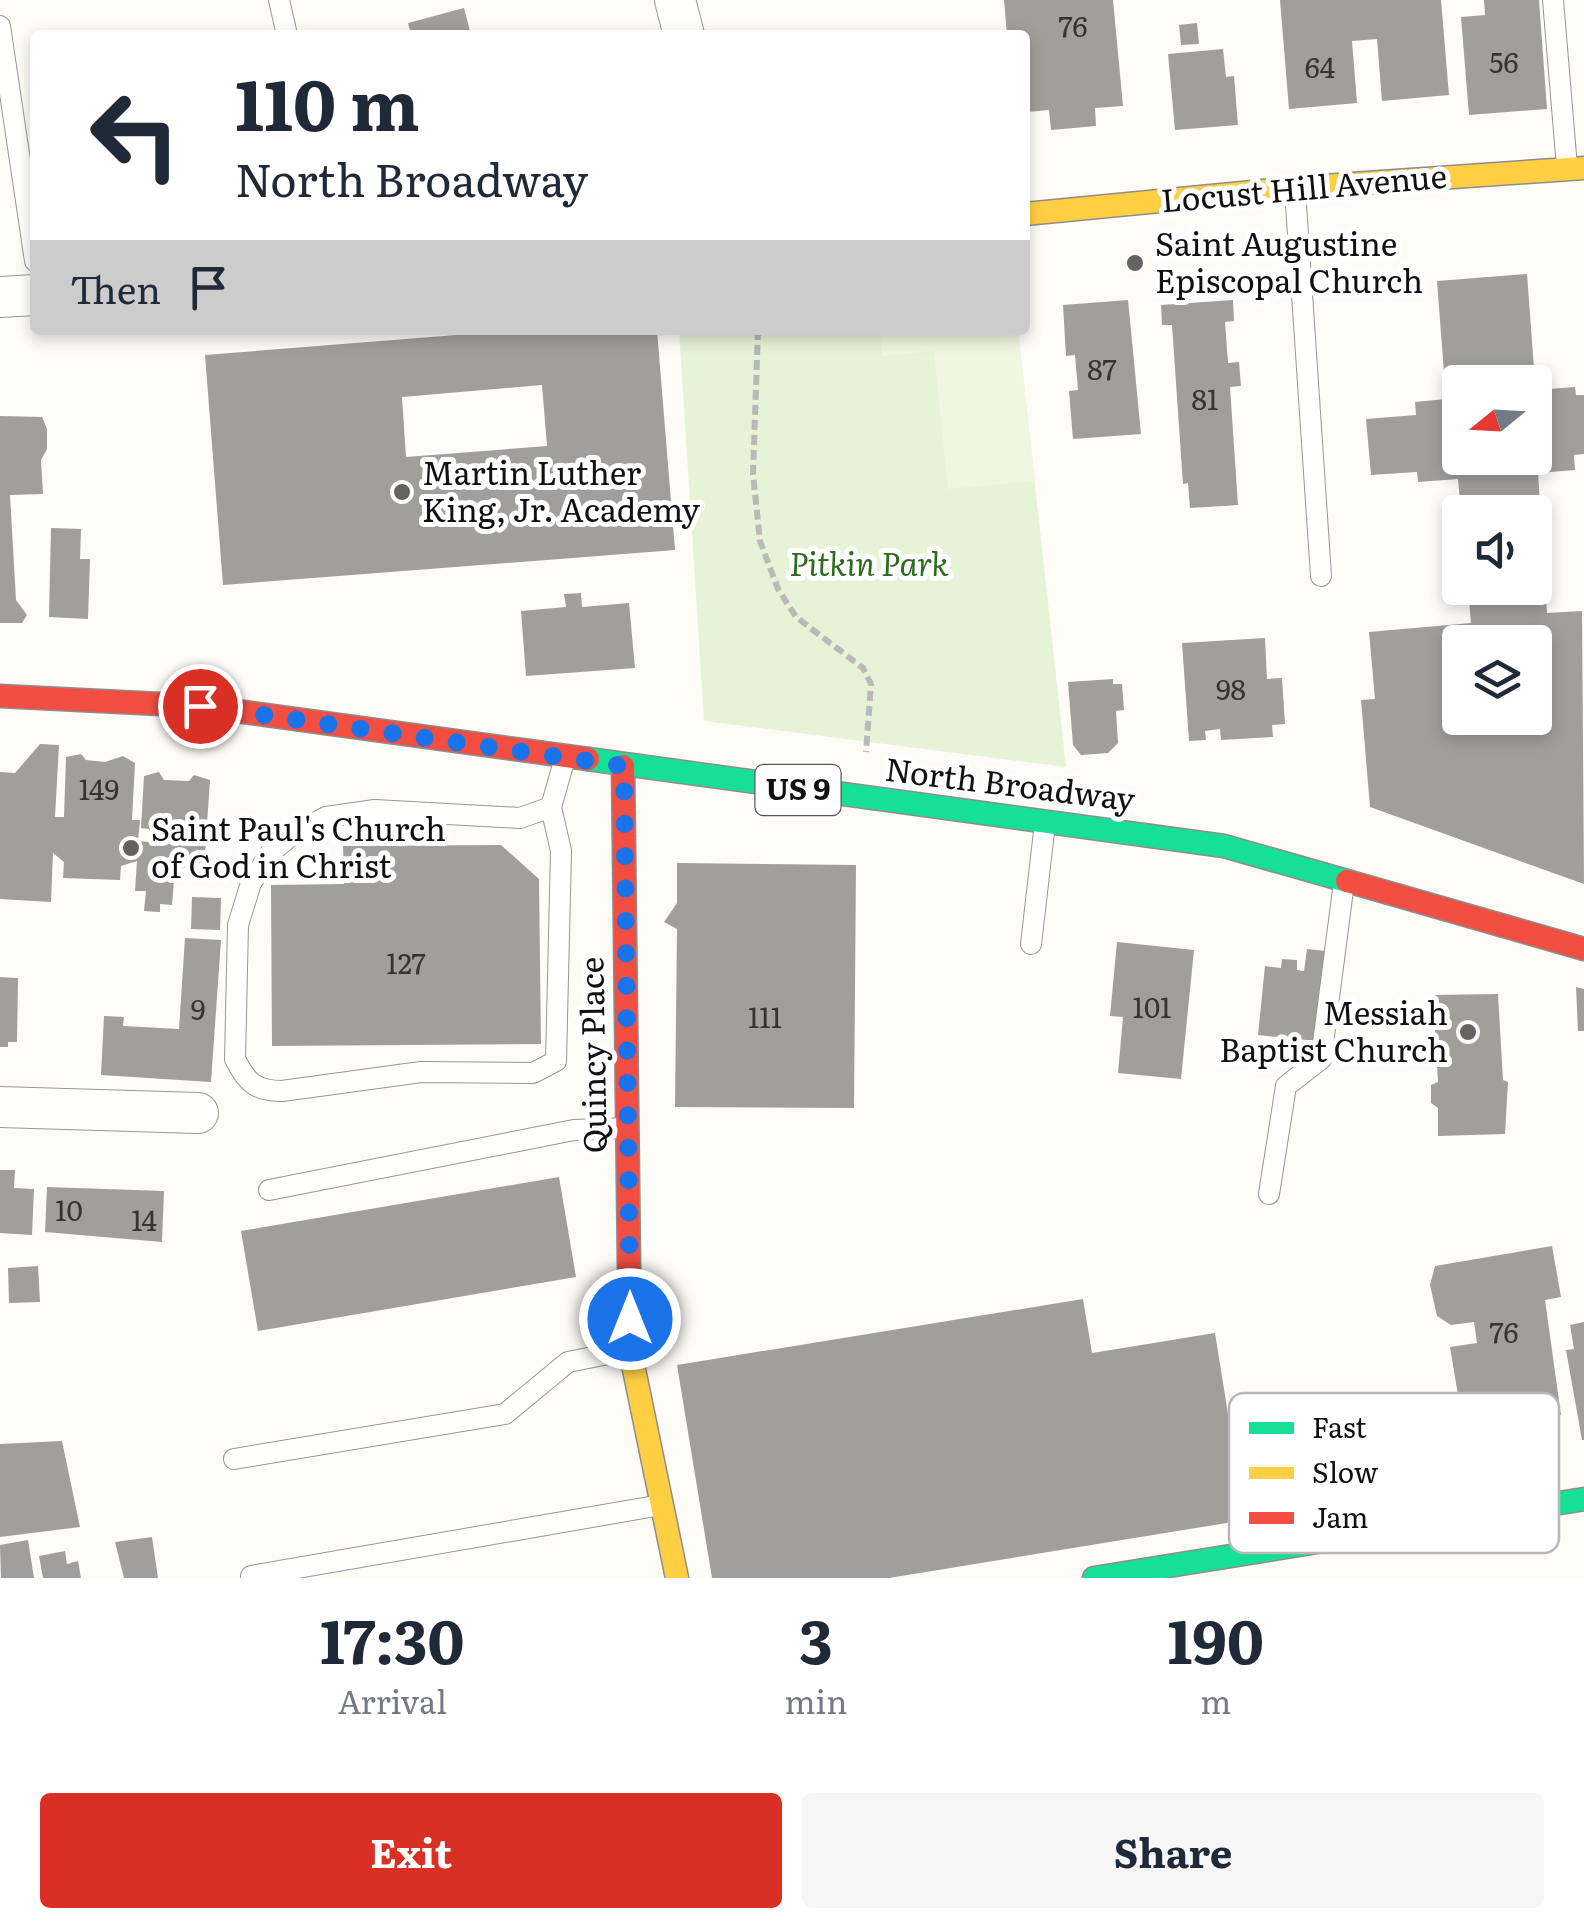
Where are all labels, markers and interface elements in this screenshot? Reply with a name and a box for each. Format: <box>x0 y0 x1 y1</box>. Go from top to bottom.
house number: 76 <box>1058 4 1088 46</box>
house number: 56 <box>1489 40 1519 82</box>
house number: 64 <box>1305 45 1335 87</box>
text: 110 m <box>235 49 420 153</box>
icon: left <box>70 70 200 200</box>
text: North Broadway <box>235 144 588 211</box>
street label: Locust Hill Avenue <box>1159 150 1449 222</box>
place label: Saint Augustine Episcopal Church <box>1155 218 1423 303</box>
marker: Saint Augustine Episcopal Church <box>1124 252 1146 274</box>
text: Then <box>70 259 161 316</box>
icon: arrive <box>181 260 236 315</box>
house number: 87 <box>1087 347 1117 389</box>
north arrow <box>1442 365 1552 475</box>
map controls <box>1442 365 1552 735</box>
house number: 81 <box>1192 377 1218 419</box>
place label: Martin Luther King, Jr. Academy <box>422 447 701 532</box>
marker: Martin Luther King, Jr. Academy <box>391 481 413 503</box>
button: sound <box>1442 495 1552 605</box>
park label: Pitkin Park <box>789 538 949 586</box>
button: layers <box>1442 625 1552 735</box>
pin <box>158 664 243 749</box>
house number: 98 <box>1216 667 1246 709</box>
icon: arrive <box>173 679 228 734</box>
street label: North Broadway <box>883 743 1139 821</box>
road number: US 9 <box>756 765 840 815</box>
house number: 149 <box>79 767 119 809</box>
place label: Saint Paul's Church of God in Christ <box>151 803 446 888</box>
marker: Saint Paul's Church of God in Christ <box>120 837 142 859</box>
house number: 127 <box>386 941 426 983</box>
street label: Quincy Place <box>565 956 617 1154</box>
house number: 101 <box>1133 985 1171 1027</box>
house number: 9 <box>191 987 205 1029</box>
place label: Messiah Baptist Church <box>1219 987 1448 1072</box>
house number: 111 <box>748 995 782 1037</box>
marker: Messiah Baptist Church <box>1457 1021 1479 1043</box>
house number: 10 <box>55 1188 83 1230</box>
house number: 14 <box>131 1198 157 1240</box>
position arrow <box>578 1267 682 1371</box>
house number: 76 <box>1489 1310 1519 1352</box>
legend <box>1229 1393 1559 1553</box>
text: Fast <box>1312 1405 1367 1447</box>
text: Slow <box>1312 1450 1378 1492</box>
text: Jam <box>1312 1495 1368 1537</box>
text: 17:30 <box>320 1593 465 1682</box>
text: 3 <box>799 1593 833 1682</box>
text: 190 <box>1168 1593 1264 1682</box>
text: Arrival <box>338 1676 447 1724</box>
text: min <box>785 1676 847 1724</box>
text: m <box>1200 1676 1231 1724</box>
button: Exit <box>40 1793 782 1908</box>
button: Share <box>802 1793 1544 1908</box>

